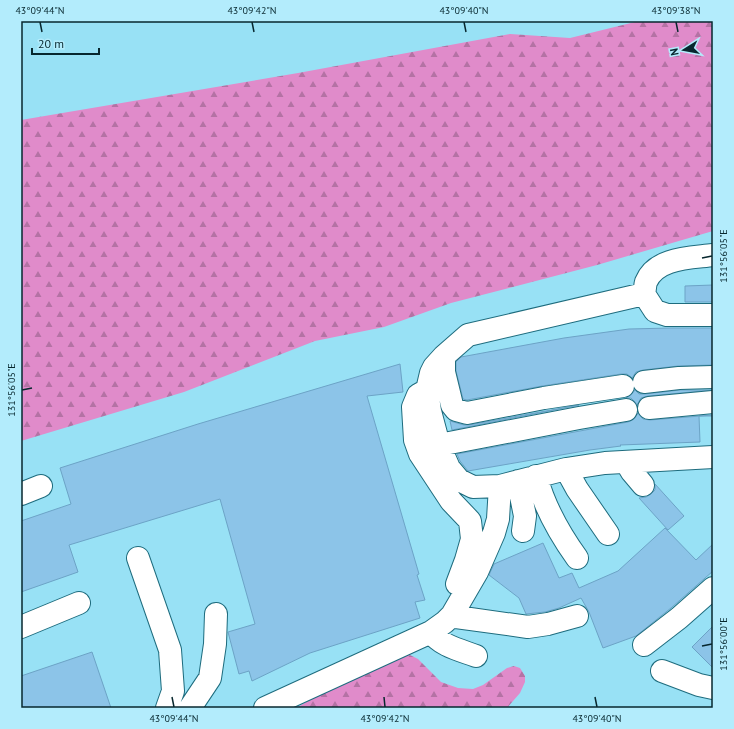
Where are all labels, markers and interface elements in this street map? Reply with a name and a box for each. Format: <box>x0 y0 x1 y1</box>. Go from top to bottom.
text: 43°09'44"N <box>15 4 65 17</box>
text: 43°09'42"N <box>227 4 277 17</box>
text: 43°09'40"N <box>439 4 489 17</box>
text: 43°09'38"N <box>651 4 701 17</box>
scale bar <box>32 30 99 56</box>
north arrow <box>664 30 704 70</box>
text: 20 m <box>38 36 64 51</box>
text: N <box>667 47 682 57</box>
text: 131°56'05"E <box>717 229 730 283</box>
text: 131°56'05"E <box>5 363 18 417</box>
text: 131°56'00"E <box>717 617 730 671</box>
text: 43°09'44"N <box>149 712 199 725</box>
text: 43°09'42"N <box>360 712 410 725</box>
text: 43°09'40"N <box>572 712 622 725</box>

